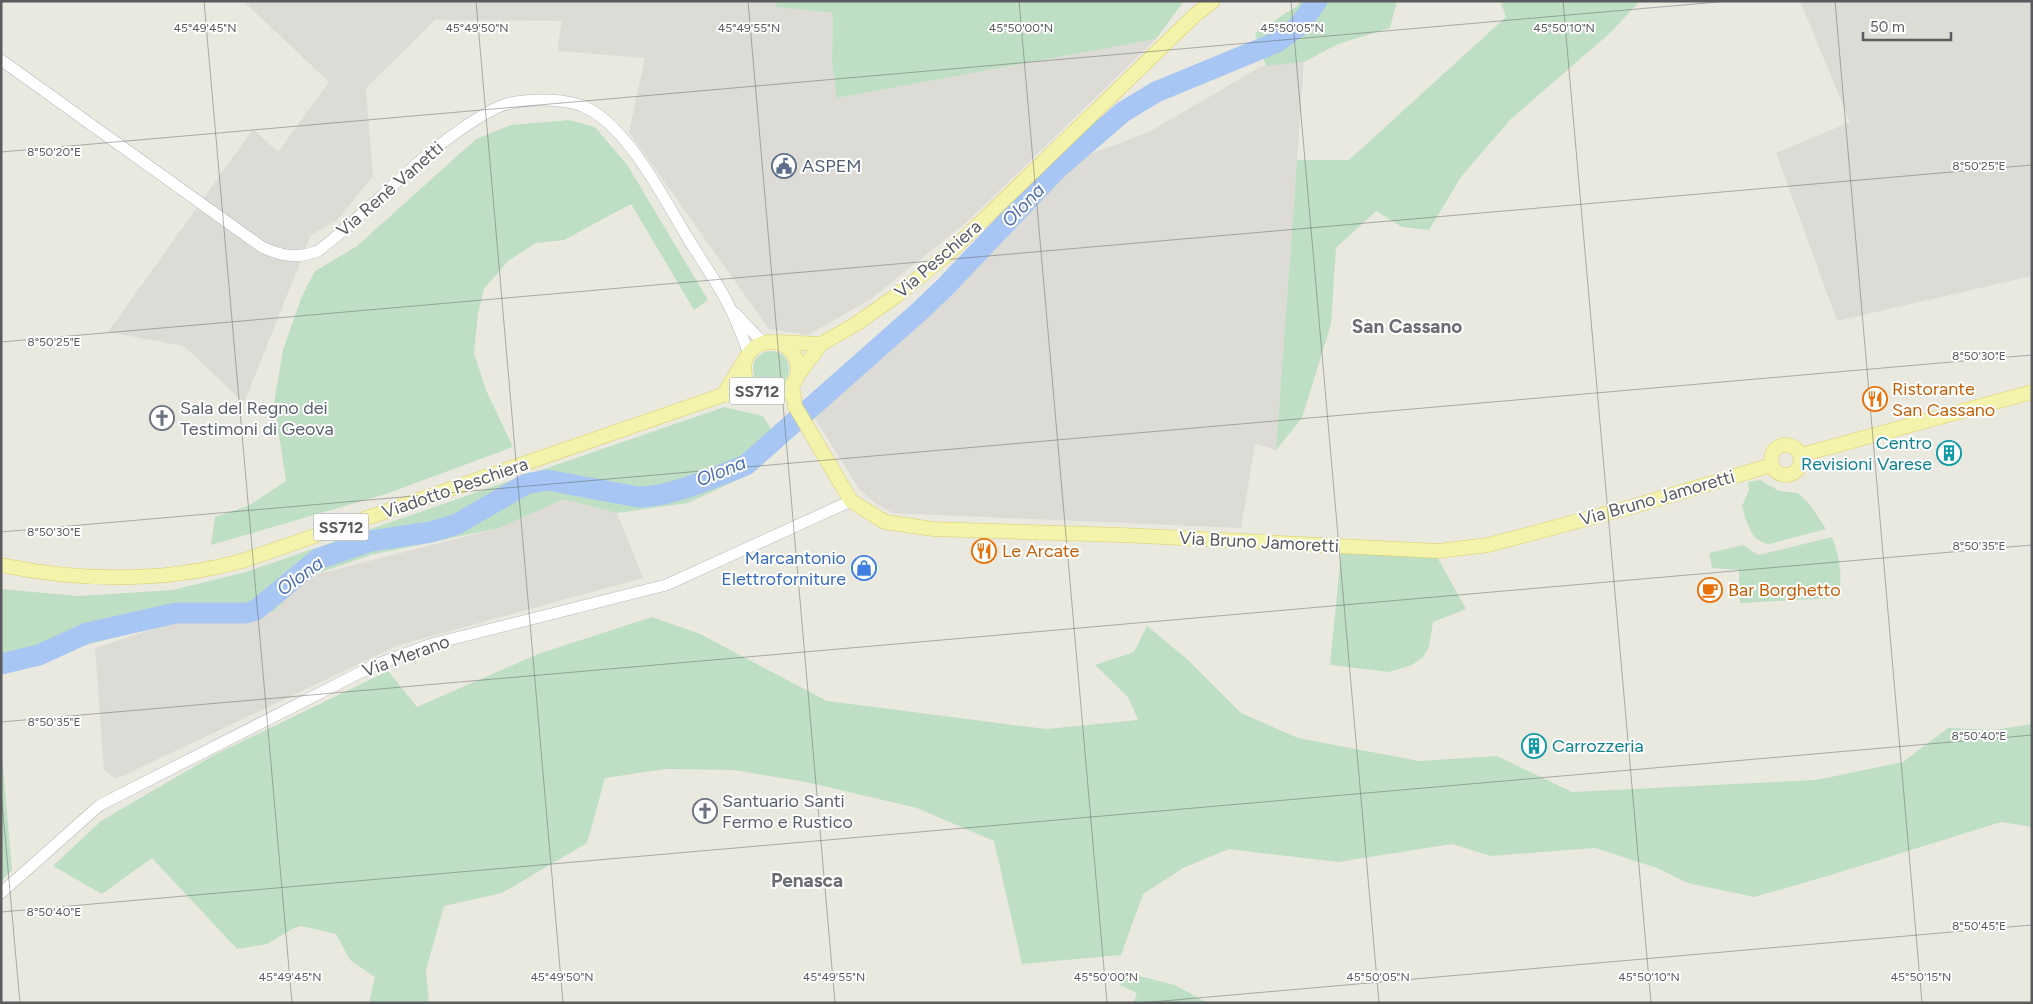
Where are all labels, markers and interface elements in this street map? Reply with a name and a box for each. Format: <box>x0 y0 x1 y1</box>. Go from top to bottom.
scale bar <box>1863 10 1950 42</box>
text: 50 m <box>1870 18 1905 36</box>
text: 45°49'45"N <box>174 21 236 35</box>
text: 45°49'50"N <box>445 21 509 35</box>
text: 45°49'55"N <box>718 21 780 35</box>
text: 45°50'00"N <box>989 21 1053 35</box>
text: 45°50'05"N <box>1260 21 1324 35</box>
text: 45°50'10"N <box>1533 21 1595 35</box>
street label: Via Renè Vanetti <box>332 137 448 241</box>
text: 8°50'20"E <box>27 145 81 159</box>
public building icon: ASPEM <box>771 153 797 179</box>
place label: ASPEM <box>802 155 862 177</box>
text: 8°50'25"E <box>1952 159 2006 173</box>
water label: Olona <box>997 178 1049 232</box>
street label: Via Peschiera <box>890 215 986 303</box>
district label: San Cassano <box>1352 315 1462 338</box>
text: 8°50'25"E <box>27 335 81 349</box>
text: 8°50'30"E <box>1952 349 2006 363</box>
road number: SS712 <box>730 378 784 404</box>
place label: Ristorante San Cassano <box>1892 378 1995 421</box>
restaurant icon: Ristorante San Cassano <box>1862 386 1888 412</box>
place label: Sala del Regno dei Testimoni di Geova <box>180 397 334 440</box>
church icon: Sala del Regno dei Testimoni di Geova <box>149 405 175 431</box>
place label: Centro Revisioni Varese <box>1801 432 1932 475</box>
building icon: Centro Revisioni Varese <box>1936 440 1962 466</box>
water label: Olona <box>693 451 749 491</box>
street label: Viadotto Peschiera <box>379 453 531 523</box>
street label: Via Bruno Jamoretti <box>1577 465 1737 531</box>
road number: SS712 <box>314 514 368 540</box>
text: 8°50'30"E <box>27 525 81 539</box>
street label: Via Bruno Jamoretti <box>1178 527 1340 557</box>
restaurant icon: Le Arcate <box>971 538 997 564</box>
text: 8°50'35"E <box>1952 539 2006 553</box>
place label: Le Arcate <box>1002 540 1080 562</box>
place label: Marcantonio Elettroforniture <box>721 547 846 590</box>
water label: Olona <box>272 551 328 601</box>
shop icon: Marcantonio Elettroforniture <box>851 555 877 581</box>
cafe icon: Bar Borghetto <box>1697 577 1723 603</box>
place label: Bar Borghetto <box>1728 579 1841 601</box>
street label: Via Merano <box>359 630 453 682</box>
text: 8°50'35"E <box>27 715 81 729</box>
text: 8°50'40"E <box>1952 729 2006 743</box>
building icon: Carrozzeria <box>1521 733 1547 759</box>
place label: Carrozzeria <box>1552 735 1644 757</box>
place label: Santuario Santi Fermo e Rustico <box>722 790 853 833</box>
church icon: Santuario Santi Fermo e Rustico <box>692 798 718 824</box>
district label: Penasca <box>771 869 843 892</box>
text: 8°50'40"E <box>27 905 81 919</box>
text: 8°50'45"E <box>1952 919 2006 933</box>
text: 45°49'45"N <box>259 970 321 984</box>
text: 45°49'50"N <box>530 970 594 984</box>
text: 45°49'55"N <box>803 970 865 984</box>
text: 45°50'00"N <box>1074 970 1138 984</box>
text: 45°50'05"N <box>1346 970 1410 984</box>
text: 45°50'10"N <box>1618 970 1680 984</box>
text: 45°50'15"N <box>1891 970 1951 984</box>

